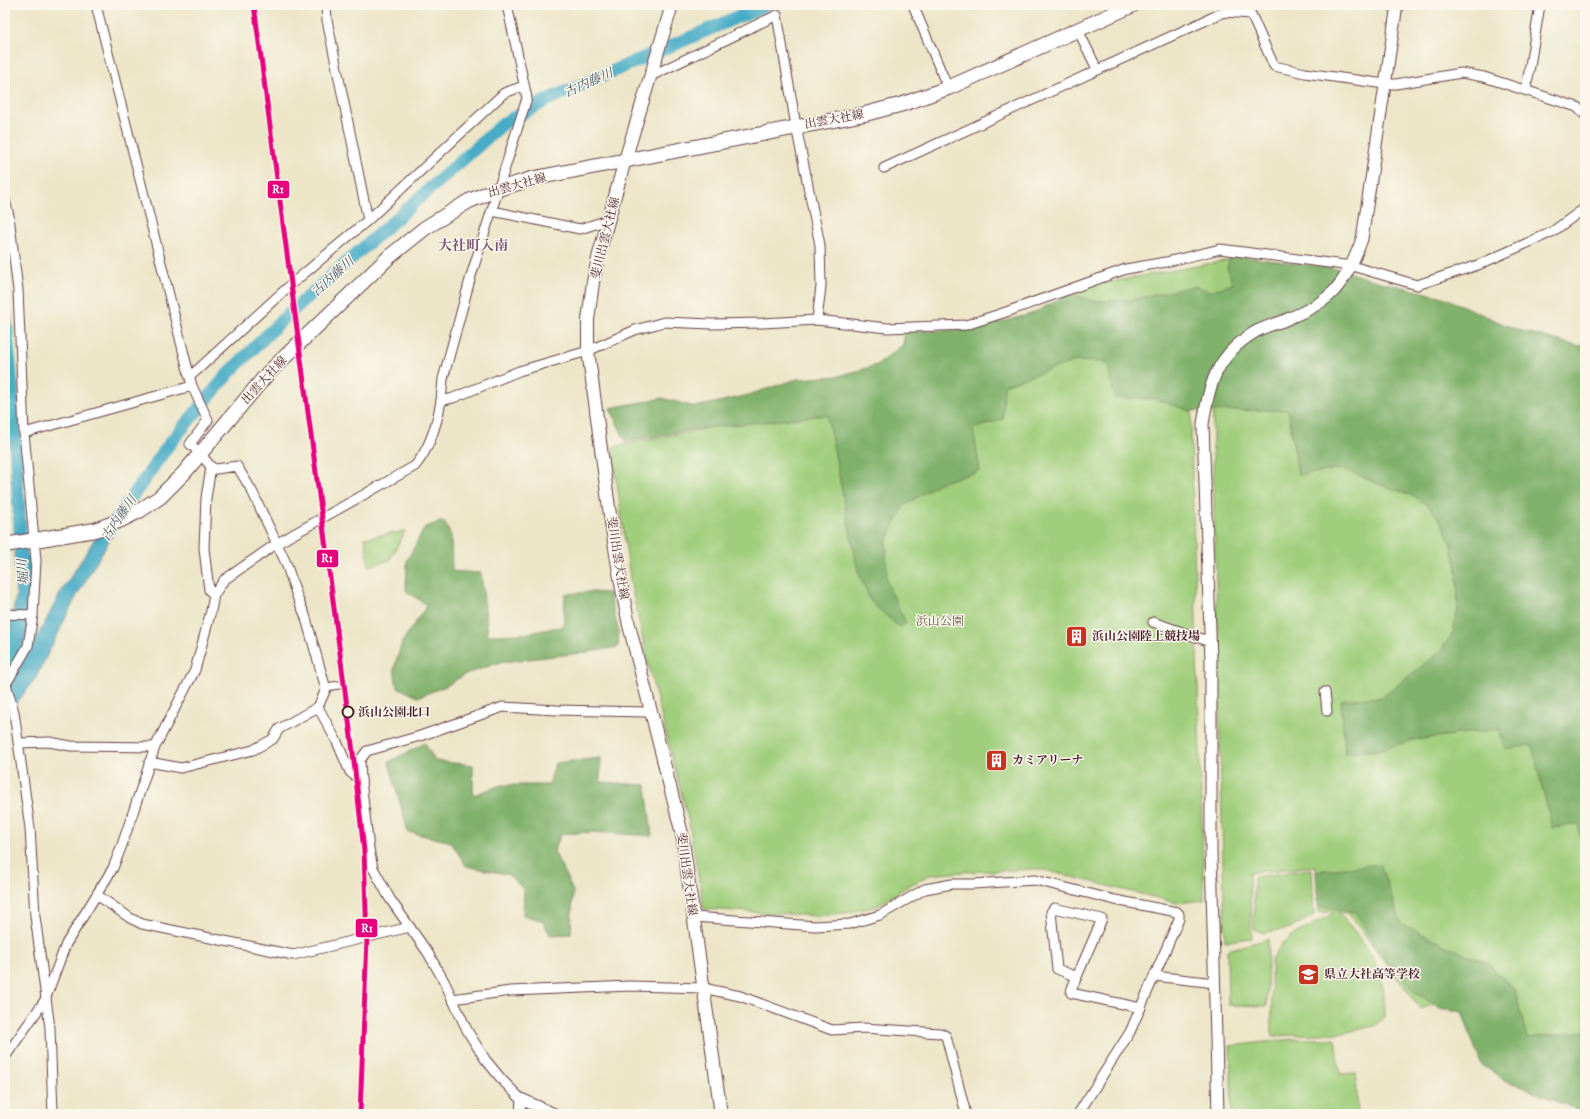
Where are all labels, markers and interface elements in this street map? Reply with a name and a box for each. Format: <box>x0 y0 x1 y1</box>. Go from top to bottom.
water label: 古内藤川 <box>561 64 617 101</box>
street label: 出雲大社線 <box>803 107 865 132</box>
street label: 出雲大社線 <box>486 170 548 201</box>
line badge: R1 <box>267 180 290 199</box>
text: R1 <box>272 183 284 197</box>
street label: 斐川出雲大社線 <box>588 196 623 281</box>
district label: 大社町入南 <box>438 237 508 255</box>
water label: 古内藤川 <box>308 252 359 300</box>
street label: 出雲大社線 <box>238 353 290 407</box>
water label: 古内藤川 <box>97 491 141 544</box>
street label: 斐川出雲大社線 <box>604 515 631 601</box>
line badge: R1 <box>316 549 339 568</box>
text: R1 <box>321 552 333 566</box>
water label: 堀川 <box>14 556 32 585</box>
park label: 浜山公園 <box>916 614 964 629</box>
building icon: 浜山公園陸上競技場 <box>1063 623 1089 649</box>
place label: 浜山公園陸上競技場 <box>1092 629 1200 644</box>
marker: 浜山公園北口 <box>341 705 355 719</box>
place label: 浜山公園北口 <box>358 705 430 720</box>
building icon: カミアリーナ <box>984 747 1010 773</box>
place label: カミアリーナ <box>1012 753 1084 768</box>
street label: 斐川出雲大社線 <box>673 831 700 917</box>
line badge: R1 <box>355 918 378 938</box>
text: R1 <box>361 922 373 936</box>
school or university icon: 県立大社高等学校 <box>1296 961 1322 987</box>
place label: 県立大社高等学校 <box>1324 967 1420 982</box>

